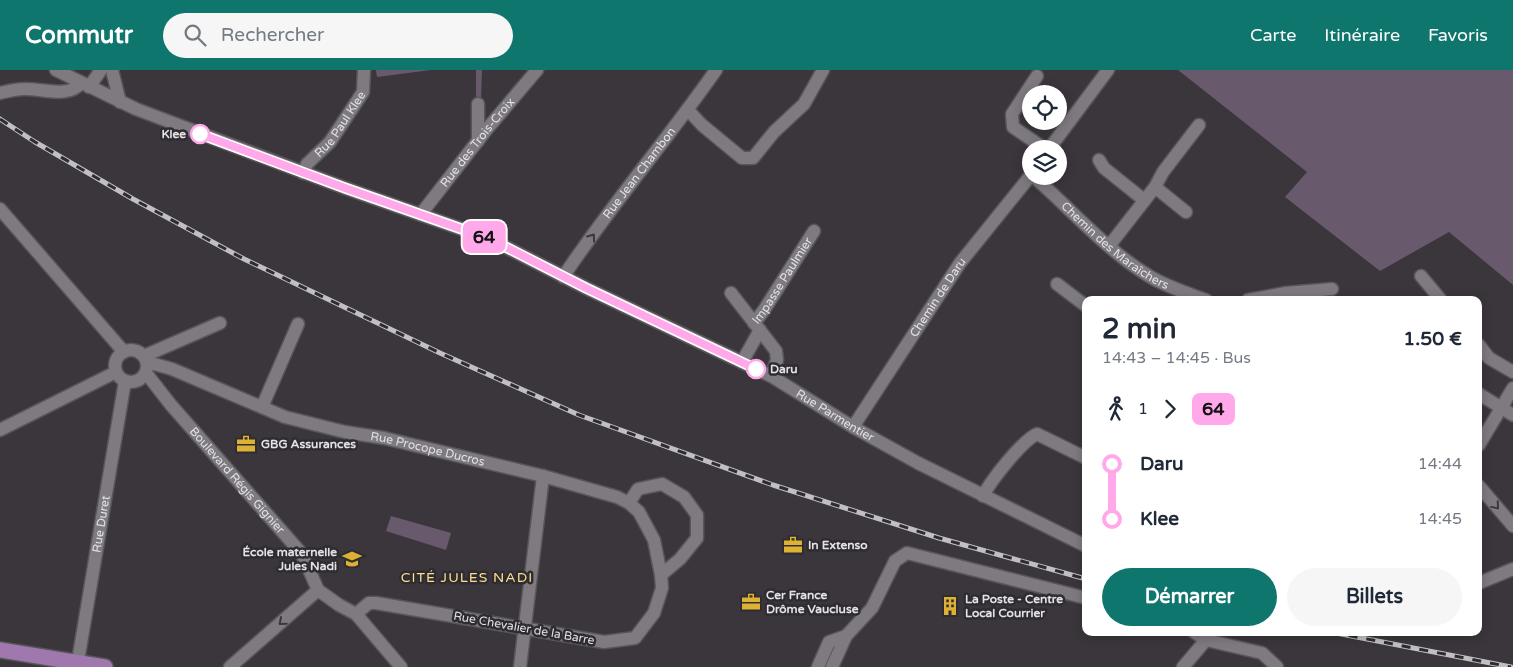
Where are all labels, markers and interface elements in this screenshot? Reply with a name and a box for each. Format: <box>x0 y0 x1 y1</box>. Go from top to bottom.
search box <box>163 13 513 58</box>
text: Commutr <box>25 21 133 50</box>
icon: search <box>181 21 209 49</box>
text: Rechercher <box>221 24 324 46</box>
text: Carte <box>1250 24 1296 46</box>
text: Itinéraire <box>1324 24 1400 46</box>
text: Favoris <box>1428 24 1488 46</box>
map controls <box>1022 85 1067 185</box>
button: locate <box>1022 85 1067 130</box>
street label: Rue Paul Klee <box>312 88 369 160</box>
street label: Rue des Trois-Croix <box>437 95 517 190</box>
marker: Klee <box>190 124 210 144</box>
street label: Rue Jean Chambon <box>600 125 678 221</box>
place label: Klee <box>161 127 186 141</box>
button: layers <box>1022 140 1067 185</box>
street label: Chemin des Maraîchers <box>1058 199 1171 292</box>
line badge: 64 <box>462 221 506 253</box>
text: 64 <box>473 226 495 248</box>
one-way arrow <box>586 234 594 243</box>
street label: Impasse Paulmier <box>749 234 815 327</box>
street label: Chemin de Daru <box>907 255 969 340</box>
text: 2 min <box>1102 312 1177 346</box>
text: 1.50 € <box>1403 328 1462 350</box>
text: 14:43 – 14:45 · Bus <box>1102 348 1251 368</box>
marker: Daru <box>746 359 766 379</box>
place label: Daru <box>770 362 798 376</box>
street label: Rue Parmentier <box>793 386 877 445</box>
icon: walk <box>1102 395 1130 423</box>
icon: forward <box>1156 395 1184 423</box>
text: 64 <box>1202 398 1225 420</box>
text: 1 <box>1138 399 1148 419</box>
street label: Boulevard Régis Gignier <box>187 424 288 537</box>
street label: Rue Procope Ducros <box>370 429 486 469</box>
office icon: GBG Assurances <box>235 433 257 455</box>
place label: GBG Assurances <box>261 437 356 451</box>
text: Daru <box>1140 453 1184 475</box>
text: 14:44 <box>1418 454 1462 474</box>
street label: Rue Duret <box>89 494 113 554</box>
one-way arrow <box>1490 500 1499 509</box>
text: Klee <box>1140 508 1179 530</box>
text: 14:45 <box>1418 509 1462 529</box>
office icon: In Extenso <box>782 534 804 556</box>
place label: In Extenso <box>808 538 868 552</box>
place label: École maternelle Jules Nadi <box>243 545 337 573</box>
school or university icon: École maternelle Jules Nadi <box>341 548 363 570</box>
button: Démarrer <box>1102 568 1277 626</box>
button: Billets <box>1287 568 1462 626</box>
district label: CITÉ JULES NADI <box>401 569 533 586</box>
place label: Cer France Drôme Vaucluse <box>766 588 859 616</box>
office icon: Cer France Drôme Vaucluse <box>740 591 762 613</box>
place label: La Poste - Centre Local Courrier <box>965 592 1063 620</box>
building icon: La Poste - Centre Local Courrier <box>939 595 961 617</box>
street label: Rue Chevalier de la Barre <box>452 609 596 647</box>
one-way arrow <box>278 616 287 625</box>

